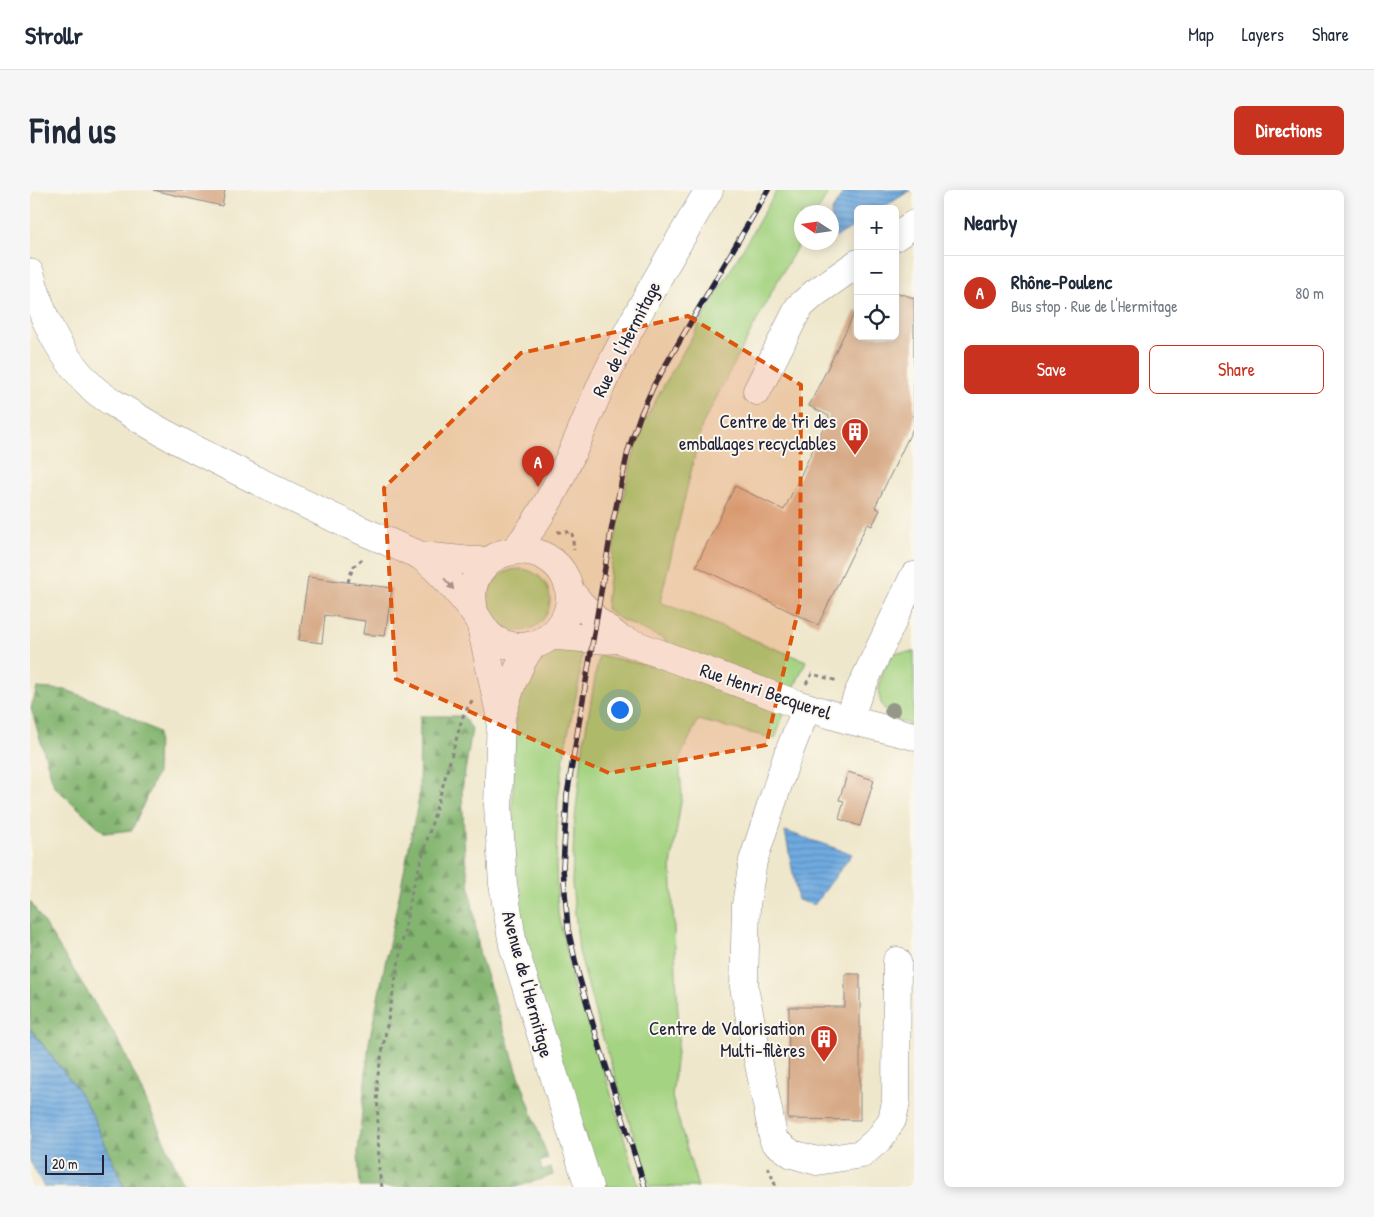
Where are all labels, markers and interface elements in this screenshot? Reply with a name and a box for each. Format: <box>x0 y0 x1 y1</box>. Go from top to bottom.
text: Strollr <box>25 19 83 51</box>
text: Map <box>1188 22 1214 47</box>
text: Layers <box>1242 22 1284 47</box>
text: Share <box>1312 22 1349 47</box>
button: Directions <box>1234 106 1344 155</box>
text: Find us <box>30 107 116 154</box>
north arrow <box>794 205 839 250</box>
map controls <box>854 205 899 340</box>
button: + <box>854 205 899 250</box>
text: Nearby <box>964 208 1017 237</box>
button: − <box>854 250 899 295</box>
text: Rhône-Poulenc <box>1011 269 1112 295</box>
street label: Rue de l'Hermitage <box>586 276 667 401</box>
text: A <box>976 282 984 304</box>
text: 80 m <box>1295 282 1324 304</box>
button: locate <box>854 295 899 340</box>
text: Bus stop · Rue de l'Hermitage <box>1011 295 1178 317</box>
button: Save <box>964 345 1139 394</box>
button: Share <box>1149 345 1324 394</box>
place label: Centre de tri des emballages recyclables <box>679 408 836 456</box>
building icon: Centre de tri des emballages recyclables <box>840 417 870 456</box>
pin: A <box>522 446 554 487</box>
one-way arrow <box>443 578 454 590</box>
street label: Rue Henri Becquerel <box>697 656 836 726</box>
your location <box>607 697 633 723</box>
street label: Avenue de l'Hermitage <box>496 908 560 1061</box>
place label: Centre de Valorisation Multi-filères <box>649 1015 805 1063</box>
building icon: Centre de Valorisation Multi-filères <box>809 1024 839 1063</box>
scale bar <box>45 1152 104 1175</box>
text: 20 m <box>52 1154 78 1173</box>

